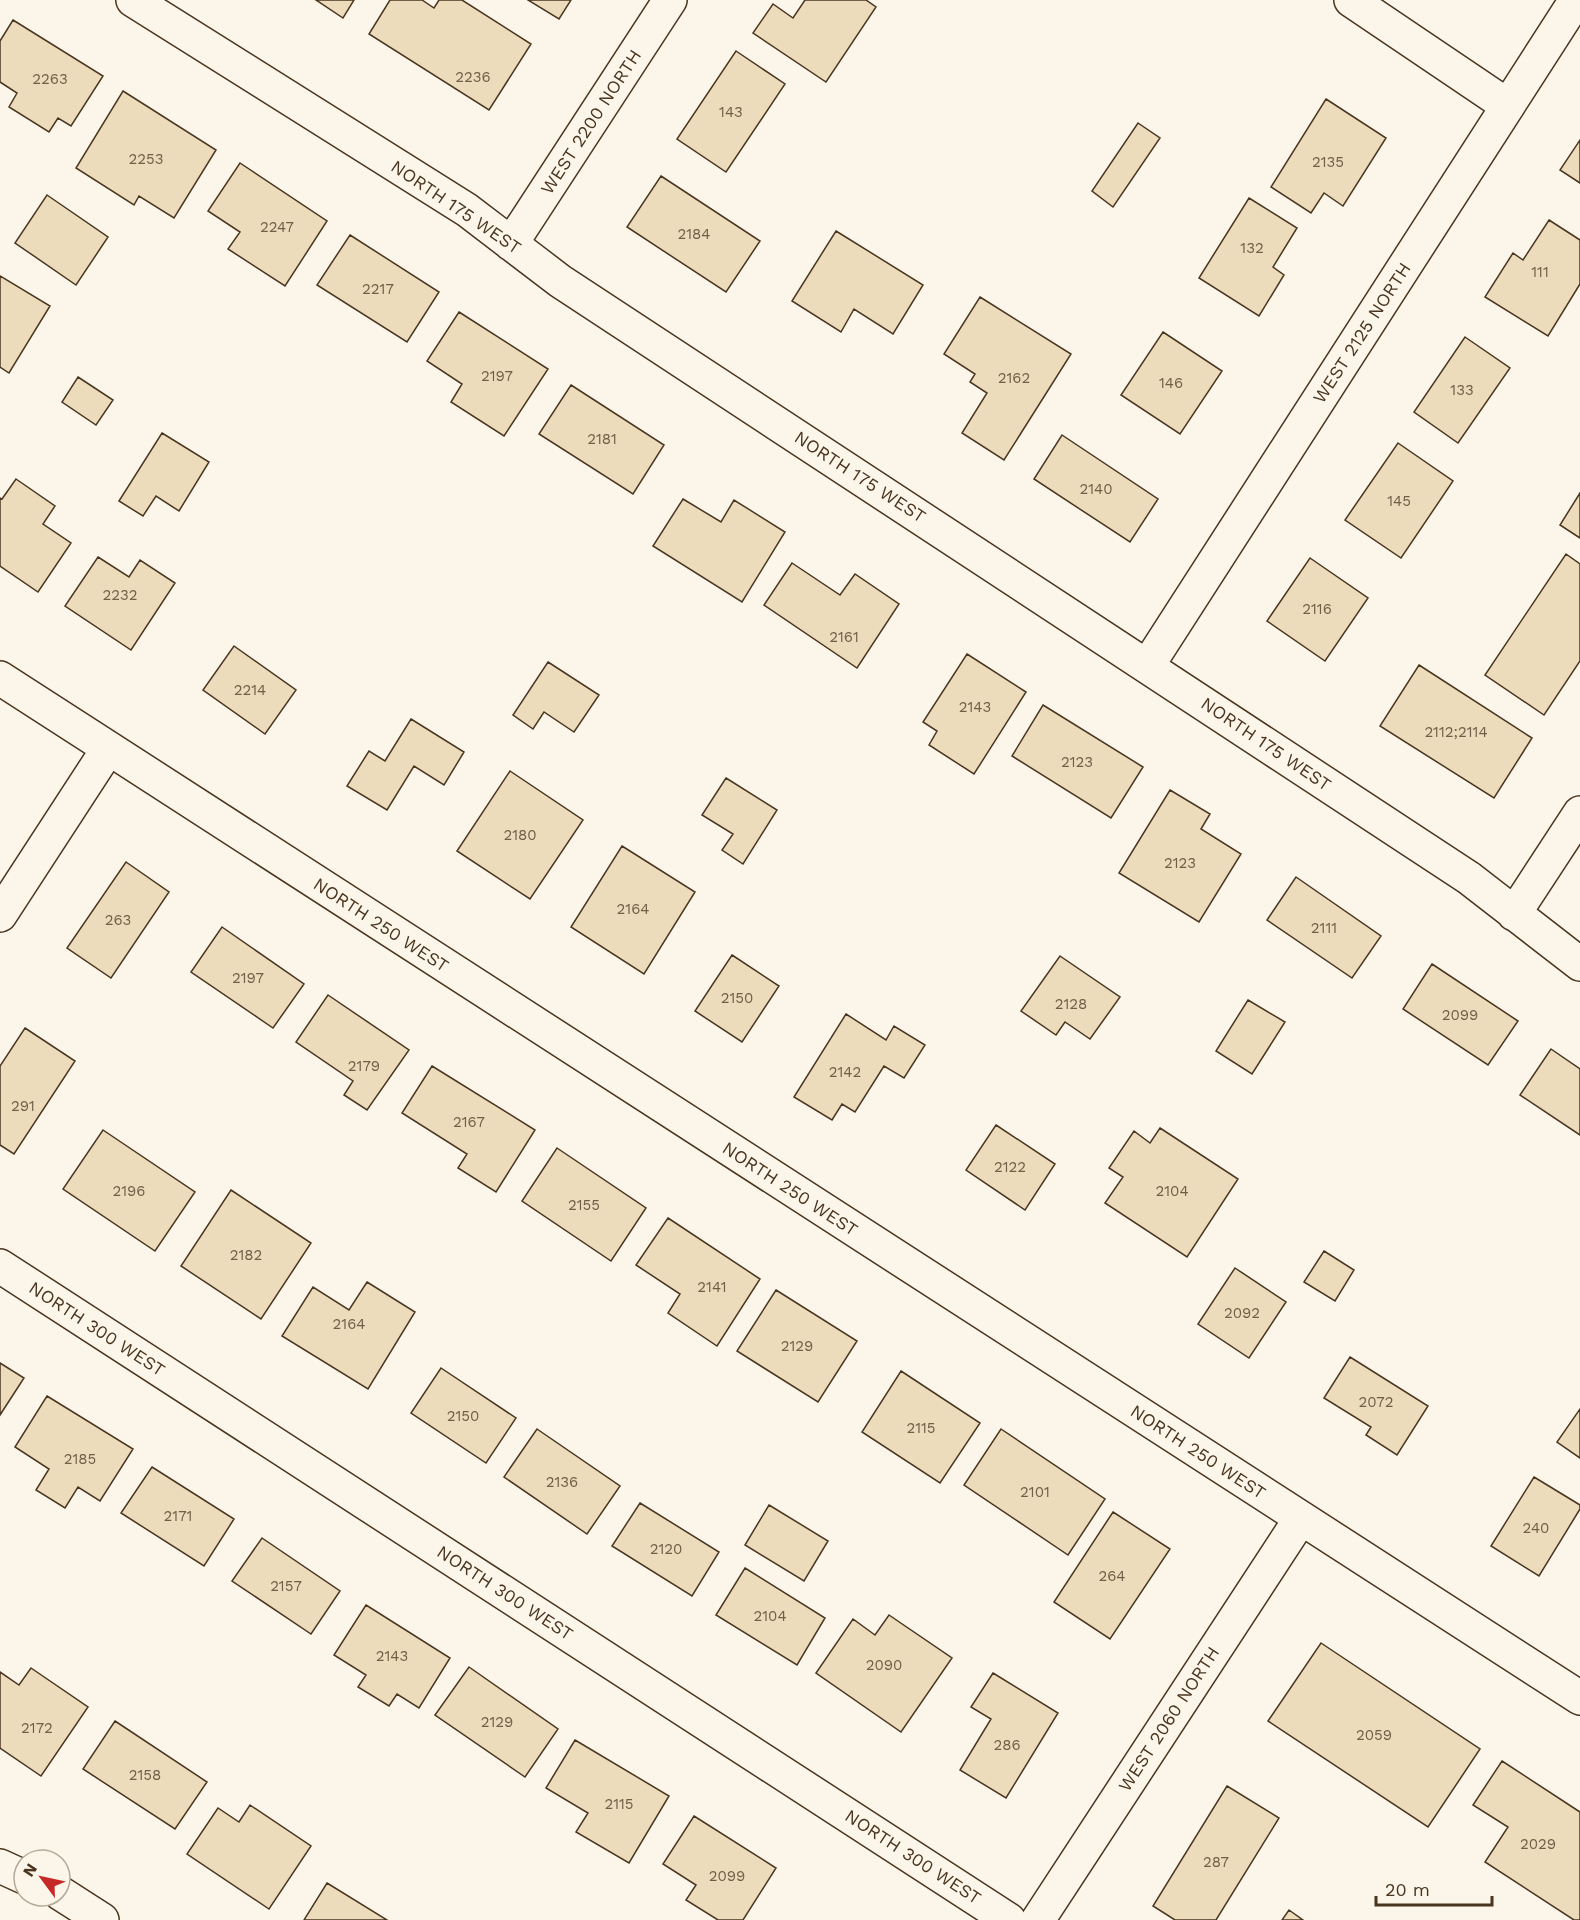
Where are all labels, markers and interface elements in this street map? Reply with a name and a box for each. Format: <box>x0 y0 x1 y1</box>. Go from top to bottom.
street label: WEST 2200 NORTH <box>536 45 645 198</box>
house number: 2236 <box>455 68 491 86</box>
house number: 2263 <box>32 70 68 88</box>
house number: 143 <box>719 103 743 121</box>
house number: 2253 <box>129 150 163 168</box>
house number: 2135 <box>1312 153 1344 171</box>
street label: NORTH 175 WEST <box>387 155 525 258</box>
house number: 2247 <box>260 218 294 236</box>
house number: 2184 <box>677 225 711 243</box>
house number: 132 <box>1240 239 1264 257</box>
street label: WEST 2125 NORTH <box>1308 259 1415 407</box>
house number: 111 <box>1531 263 1549 281</box>
house number: 2217 <box>362 280 394 298</box>
house number: 2197 <box>481 367 513 385</box>
house number: 2162 <box>998 369 1030 387</box>
house number: 146 <box>1159 374 1183 392</box>
house number: 133 <box>1450 381 1474 399</box>
street label: NORTH 175 WEST <box>791 426 930 527</box>
house number: 2181 <box>587 430 617 448</box>
house number: 2140 <box>1079 480 1113 498</box>
house number: 145 <box>1387 492 1411 510</box>
house number: 2232 <box>103 586 137 604</box>
house number: 2116 <box>1302 600 1332 618</box>
house number: 2161 <box>829 628 859 646</box>
house number: 2214 <box>234 681 266 699</box>
street label: NORTH 175 WEST <box>1197 692 1335 795</box>
house number: 2143 <box>959 698 991 716</box>
house number: 2112;2114 <box>1424 723 1488 741</box>
house number: 2123 <box>1061 753 1093 771</box>
house number: 2180 <box>503 826 537 844</box>
house number: 2123 <box>1164 854 1196 872</box>
street label: NORTH 250 WEST <box>310 873 453 976</box>
house number: 2164 <box>617 900 649 918</box>
house number: 263 <box>105 911 131 929</box>
house number: 2111 <box>1311 919 1337 937</box>
house number: 2197 <box>232 969 264 987</box>
house number: 2150 <box>721 989 753 1007</box>
house number: 2128 <box>1055 995 1087 1013</box>
house number: 2099 <box>1442 1006 1478 1024</box>
house number: 2179 <box>348 1057 380 1075</box>
house number: 2142 <box>829 1063 861 1081</box>
house number: 291 <box>11 1097 35 1115</box>
house number: 2167 <box>453 1113 485 1131</box>
street label: NORTH 250 WEST <box>719 1137 862 1240</box>
house number: 2122 <box>994 1158 1026 1176</box>
house number: 2196 <box>113 1182 145 1200</box>
house number: 2104 <box>1155 1182 1189 1200</box>
house number: 2155 <box>568 1196 600 1214</box>
house number: 2182 <box>230 1246 262 1264</box>
street label: NORTH 300 WEST <box>25 1277 169 1380</box>
house number: 2141 <box>697 1278 727 1296</box>
house number: 2092 <box>1224 1304 1260 1322</box>
house number: 2164 <box>333 1315 365 1333</box>
house number: 2129 <box>781 1337 813 1355</box>
house number: 2072 <box>1359 1393 1393 1411</box>
street label: NORTH 250 WEST <box>1127 1400 1270 1503</box>
house number: 2150 <box>447 1407 479 1425</box>
house number: 2115 <box>906 1419 936 1437</box>
house number: 2185 <box>64 1450 96 1468</box>
house number: 2136 <box>546 1473 578 1491</box>
house number: 2101 <box>1020 1483 1050 1501</box>
house number: 2171 <box>164 1507 192 1525</box>
house number: 240 <box>1523 1519 1549 1537</box>
house number: 2120 <box>650 1540 682 1558</box>
street label: NORTH 300 WEST <box>433 1541 577 1644</box>
house number: 264 <box>1098 1567 1126 1585</box>
house number: 2157 <box>270 1577 302 1595</box>
house number: 2104 <box>753 1607 787 1625</box>
street label: WEST 2060 NORTH <box>1114 1642 1223 1795</box>
house number: 2143 <box>376 1647 408 1665</box>
house number: 2090 <box>866 1656 902 1674</box>
house number: 2129 <box>481 1713 513 1731</box>
house number: 2172 <box>21 1719 53 1737</box>
house number: 2059 <box>1356 1726 1392 1744</box>
house number: 286 <box>993 1736 1021 1754</box>
house number: 2158 <box>129 1766 161 1784</box>
house number: 2115 <box>604 1795 634 1813</box>
street label: NORTH 300 WEST <box>841 1805 985 1908</box>
house number: 2029 <box>1520 1835 1556 1853</box>
north arrow <box>12 1848 72 1908</box>
house number: 287 <box>1203 1853 1229 1871</box>
text: N <box>19 1860 41 1880</box>
house number: 2099 <box>709 1867 745 1885</box>
scale bar <box>1376 1869 1492 1907</box>
text: 20 m <box>1385 1879 1430 1900</box>

